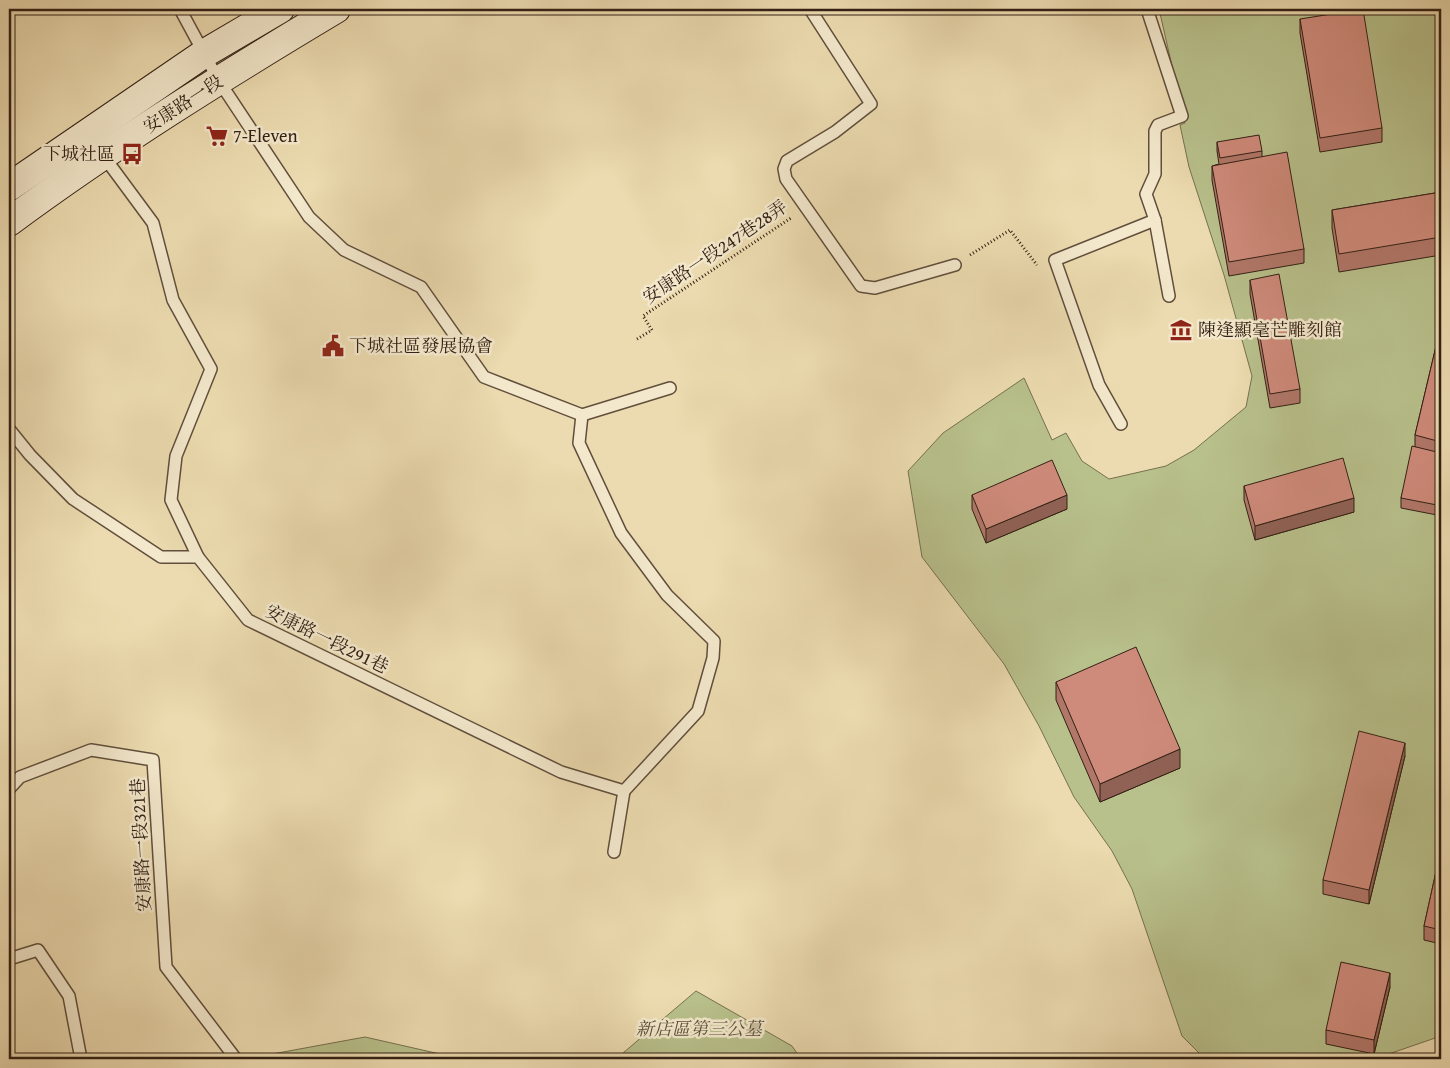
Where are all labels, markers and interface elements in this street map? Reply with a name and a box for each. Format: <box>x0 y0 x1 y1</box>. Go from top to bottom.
street label: 安康路一段 <box>138 68 228 139</box>
place label: 7-Eleven <box>233 122 298 149</box>
supermarket icon: 7-Eleven <box>204 123 230 149</box>
place label: 下城社區 <box>43 140 115 167</box>
bus stop icon: 下城社區 <box>119 141 145 167</box>
street label: 安康路一段247巷28弄 <box>637 193 792 310</box>
place label: 陳逢顯毫芒雕刻館 <box>1198 316 1342 343</box>
museum icon: 陳逢顯毫芒雕刻館 <box>1168 317 1194 343</box>
place label: 下城社區發展協會 <box>349 332 493 359</box>
public building icon: 下城社區發展協會 <box>320 333 346 359</box>
street label: 安康路一段291巷 <box>261 597 393 680</box>
street label: 安康路一段321巷 <box>124 777 157 913</box>
park label: 新店區第三公墓 <box>636 1015 765 1042</box>

